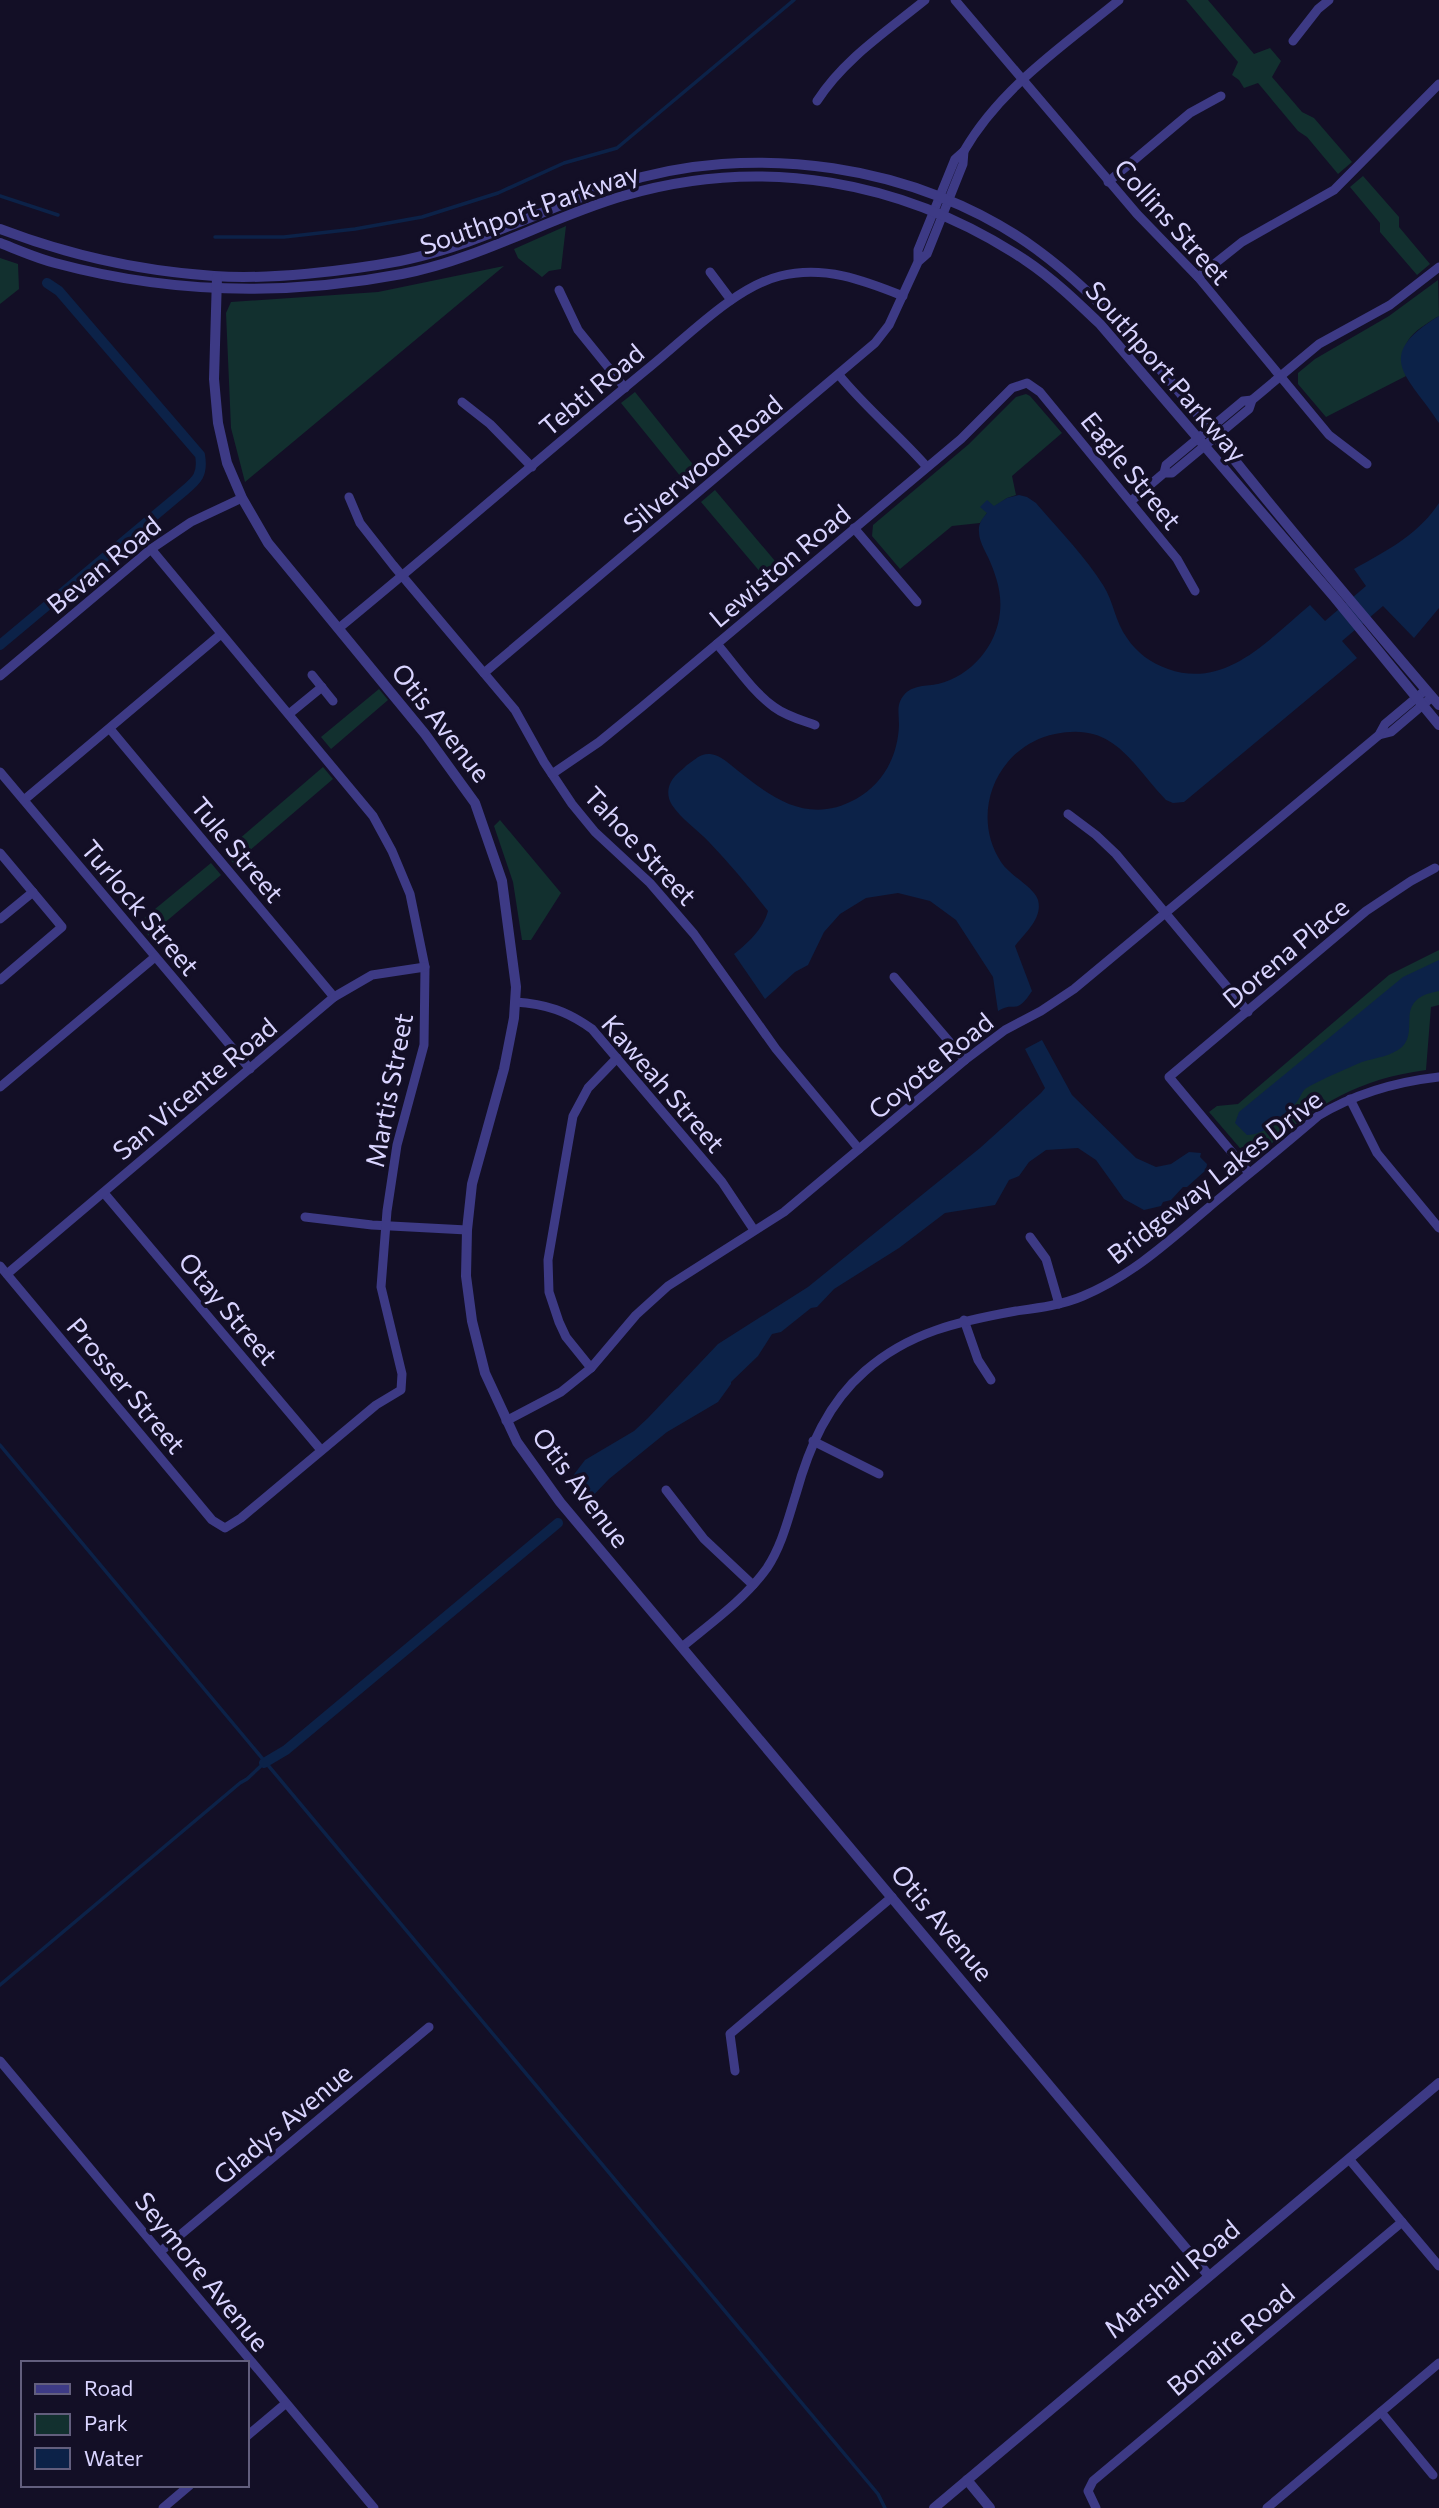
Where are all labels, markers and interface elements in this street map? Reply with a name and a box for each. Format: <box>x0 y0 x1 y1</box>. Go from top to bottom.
street label: Collins Street <box>1108 152 1238 290</box>
street label: Southport Parkway <box>415 156 643 260</box>
street label: Southport Parkway <box>1080 274 1254 468</box>
street label: Tebti Road <box>533 336 649 442</box>
street label: Silverwood Road <box>616 388 788 538</box>
street label: Eagle Street <box>1075 405 1189 535</box>
street label: Lewiston Road <box>702 497 856 633</box>
street label: Bevan Road <box>40 509 166 619</box>
street label: Otis Avenue <box>386 656 498 788</box>
street label: Tahoe Street <box>578 779 704 911</box>
street label: Tule Street <box>185 790 291 908</box>
street label: Turlock Street <box>75 833 207 981</box>
street label: Dorena Place <box>1216 890 1354 1014</box>
street label: Coyote Road <box>862 1005 998 1125</box>
street label: Kaweah Street <box>596 1008 732 1158</box>
street label: San Vicente Road <box>106 1010 282 1166</box>
street label: Martis Street <box>358 1010 418 1170</box>
street label: Bridgeway Lakes Drive <box>1101 1083 1327 1269</box>
street label: Otay Street <box>173 1246 285 1370</box>
street label: Prosser Street <box>61 1311 193 1459</box>
street label: Otis Avenue <box>527 1421 637 1553</box>
street label: Otis Avenue <box>885 1858 1001 1986</box>
street label: Gladys Avenue <box>207 2056 357 2190</box>
street label: Seymore Avenue <box>129 2185 277 2357</box>
street label: Marshall Road <box>1097 2212 1245 2344</box>
street label: Bonaire Road <box>1160 2277 1300 2401</box>
legend <box>21 2361 248 2487</box>
text: Road <box>84 2375 133 2400</box>
text: Park <box>84 2410 128 2435</box>
text: Water <box>84 2445 143 2470</box>

